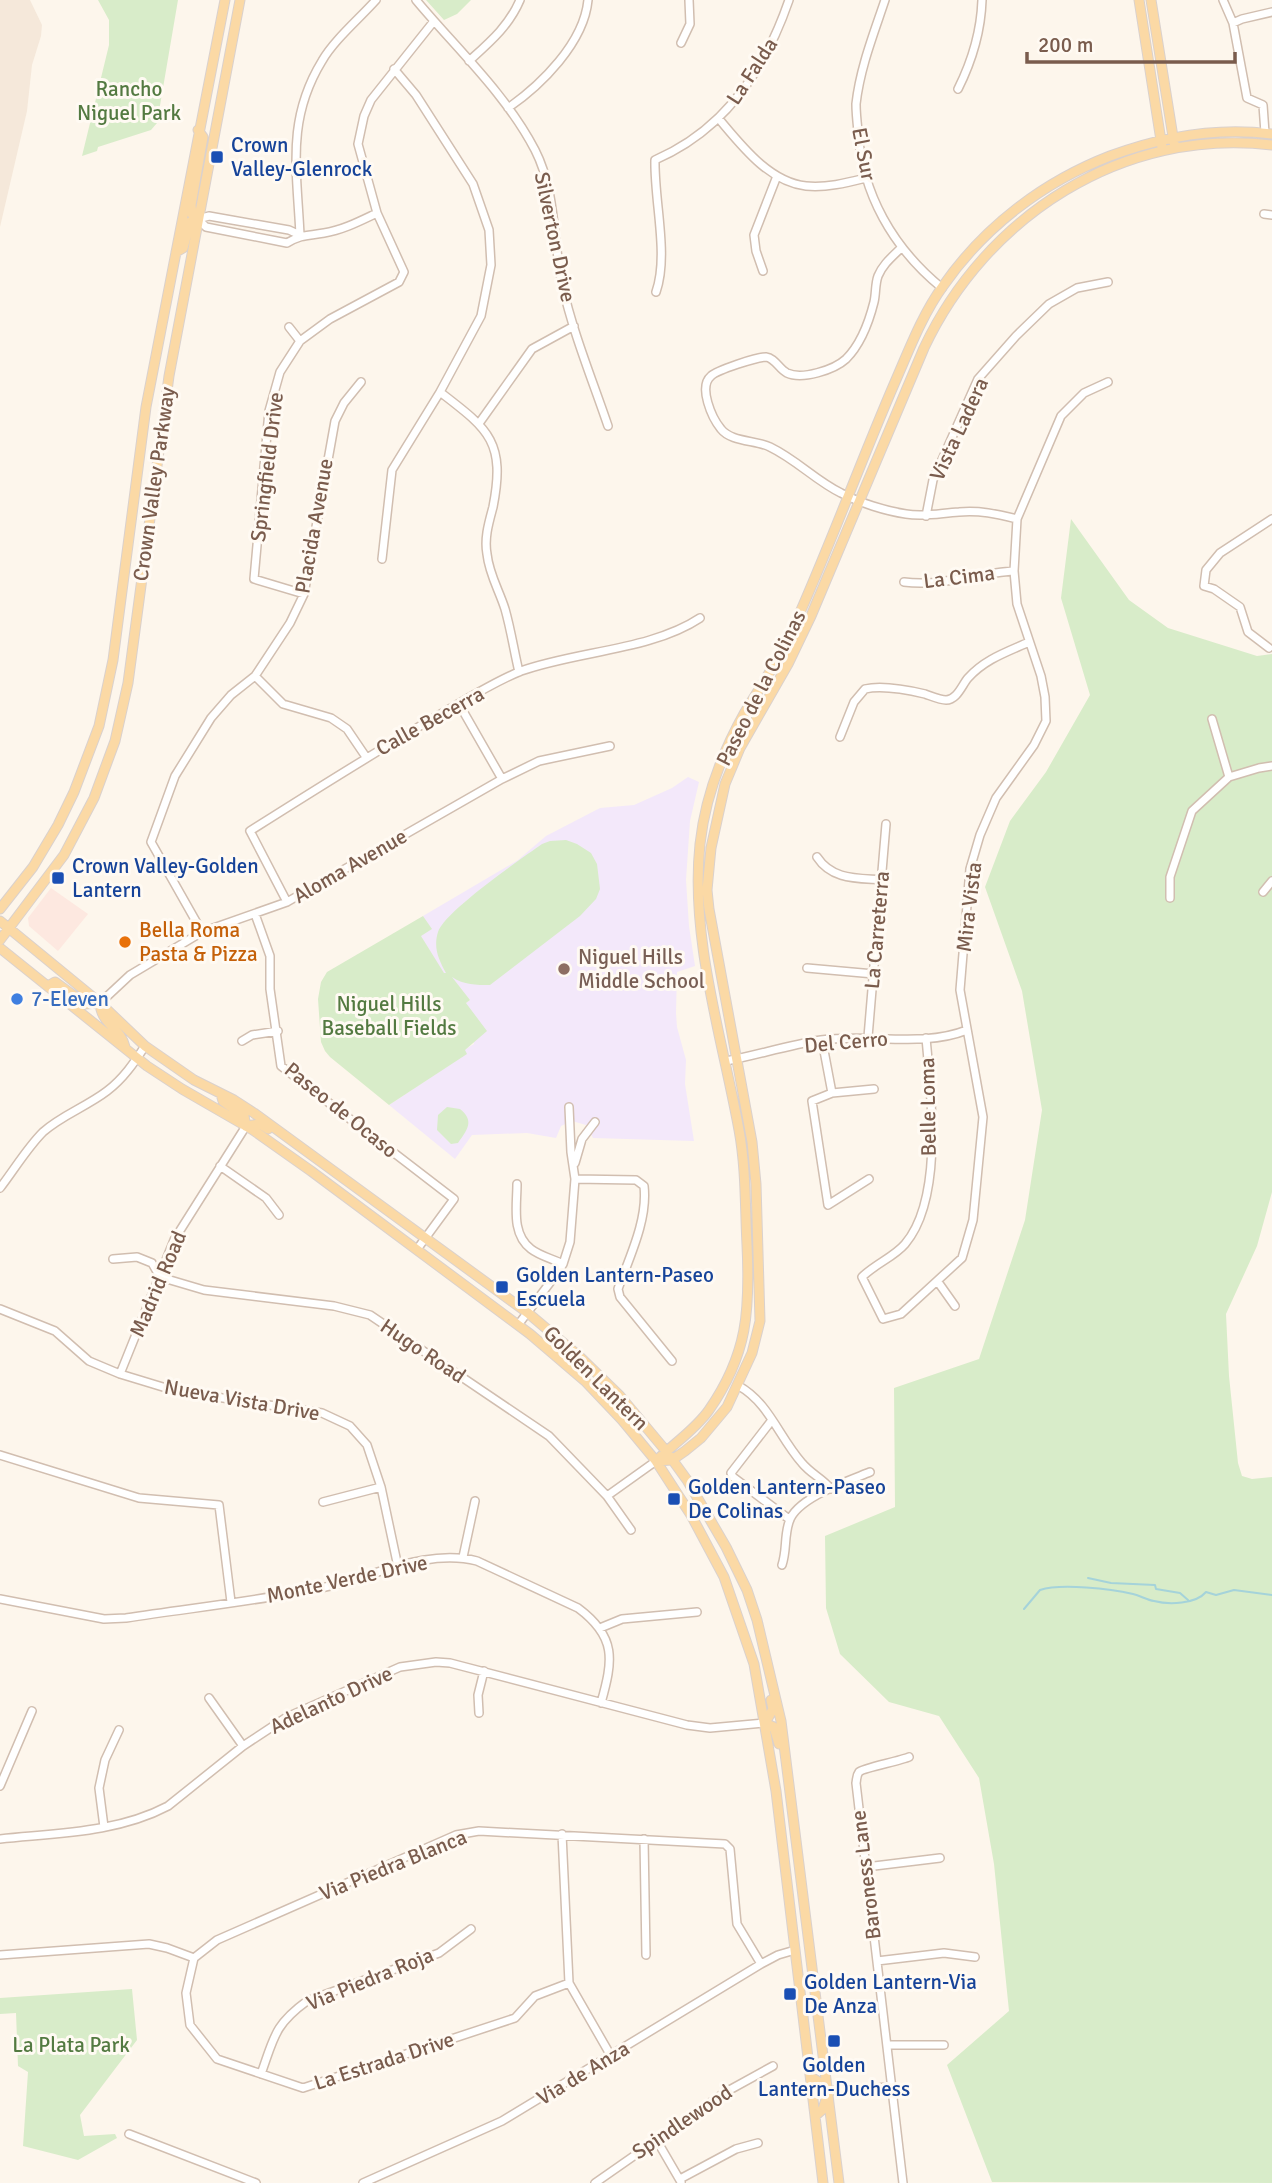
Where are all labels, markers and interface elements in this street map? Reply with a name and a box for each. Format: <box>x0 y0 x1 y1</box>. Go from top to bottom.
scale bar <box>1027 21 1235 65</box>
text: 200 m <box>1038 32 1093 58</box>
street label: La Falda <box>721 33 783 109</box>
park label: Rancho Niguel Park <box>77 76 182 126</box>
street label: El Sur <box>846 125 882 183</box>
place label: Crown Valley-Glenrock <box>231 132 373 182</box>
marker: Crown Valley-Glenrock <box>209 149 225 165</box>
street label: Silverton Drive <box>529 170 581 304</box>
street label: Vista Ladera <box>924 373 994 485</box>
street label: Crown Valley Parkway <box>127 385 181 583</box>
street label: Springfield Drive <box>245 391 289 543</box>
street label: Placida Avenue <box>289 456 339 596</box>
street label: La Cima <box>922 560 996 594</box>
street label: Paseo de la Colinas <box>710 606 812 770</box>
street label: Calle Becerra <box>371 681 489 761</box>
street label: Aloma Avenue <box>288 823 412 909</box>
place label: Crown Valley-Golden Lantern <box>72 853 259 903</box>
street label: Mira Vista <box>951 861 987 953</box>
marker: Crown Valley-Golden Lantern <box>50 870 66 886</box>
street label: La Carreterra <box>859 870 895 990</box>
place label: Bella Roma Pasta & Pizza <box>139 917 258 967</box>
marker: Bella Roma Pasta & Pizza <box>117 934 133 950</box>
place label: Niguel Hills Middle School <box>578 944 705 994</box>
marker: Niguel Hills Middle School <box>556 961 572 977</box>
place label: 7-Eleven <box>31 986 109 1012</box>
marker: 7-Eleven <box>9 991 25 1007</box>
park label: Niguel Hills Baseball Fields <box>321 991 457 1041</box>
street label: Del Cerro <box>803 1025 889 1059</box>
street label: Paseo de Ocaso <box>279 1056 403 1164</box>
street label: Belle Loma <box>914 1057 942 1157</box>
street label: Madrid Road <box>124 1227 192 1341</box>
place label: Golden Lantern-Paseo Escuela <box>516 1262 714 1312</box>
marker: Golden Lantern-Paseo Escuela <box>494 1279 510 1295</box>
street label: Hugo Road <box>375 1313 471 1389</box>
street label: Golden Lantern <box>538 1320 654 1436</box>
street label: Nueva Vista Drive <box>162 1374 322 1426</box>
place label: Golden Lantern-Paseo De Colinas <box>688 1474 886 1524</box>
marker: Golden Lantern-Paseo De Colinas <box>666 1491 682 1507</box>
street label: Monte Verde Drive <box>264 1549 430 1609</box>
street label: Adelanto Drive <box>266 1660 396 1740</box>
street label: Baroness Lane <box>845 1809 887 1941</box>
street label: Via Piedra Blanca <box>315 1824 471 1906</box>
street label: Via Piedra Roja <box>303 1942 437 2016</box>
place label: Golden Lantern-Via De Anza <box>804 1969 977 2019</box>
marker: Golden Lantern-Via De Anza <box>782 1986 798 2002</box>
street label: La Estrada Drive <box>311 2026 457 2096</box>
park label: La Plata Park <box>12 2032 130 2058</box>
marker: Golden Lantern-Duchess <box>826 2033 842 2049</box>
street label: Via de Anza <box>532 2035 634 2111</box>
place label: Golden Lantern-Duchess <box>758 2052 910 2102</box>
street label: Spindlewood <box>627 2079 737 2165</box>

